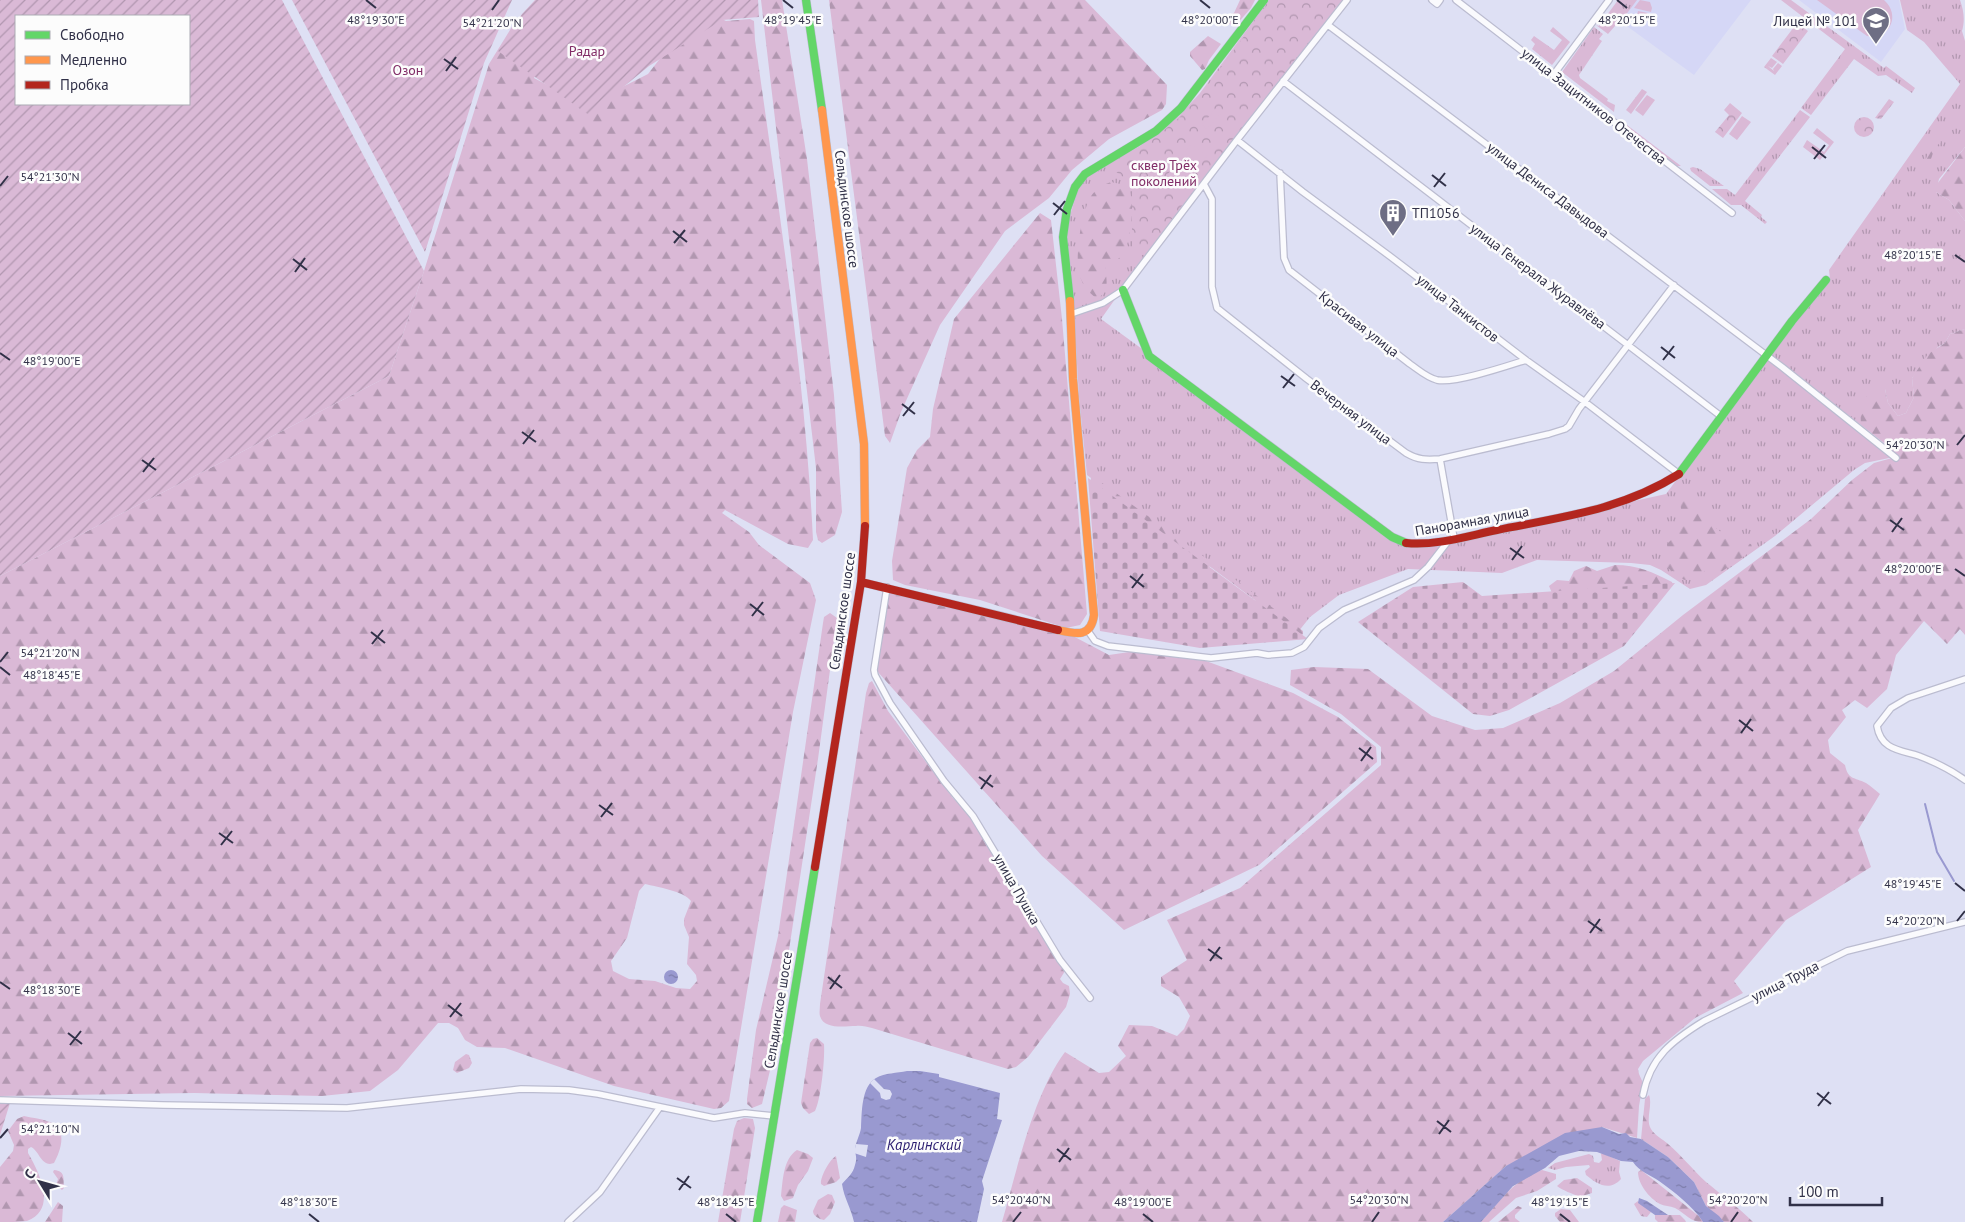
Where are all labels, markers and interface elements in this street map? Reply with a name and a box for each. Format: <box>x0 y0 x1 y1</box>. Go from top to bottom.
school or university icon: Лицей № 101 <box>1861 6 1891 45</box>
text: 48°19'30"E <box>347 12 405 27</box>
text: 48°19'45"E <box>764 12 822 27</box>
text: 48°20'00"E <box>1181 12 1239 27</box>
text: 48°20'15"E <box>1598 12 1656 27</box>
place label: Лицей № 101 <box>1773 12 1857 30</box>
legend <box>15 15 190 105</box>
text: 54°21'20"N <box>462 15 522 30</box>
text: Свободно <box>60 25 124 44</box>
park label: Радар <box>569 42 605 60</box>
street label: улица Защитников Отечества <box>1518 44 1670 168</box>
text: Медленно <box>60 50 127 69</box>
park label: Озон <box>393 61 423 79</box>
text: Пробка <box>60 75 109 94</box>
street label: улица Дениса Давыдова <box>1483 138 1613 242</box>
street label: Сельдинское шоссе <box>831 149 863 269</box>
park label: сквер Трёх поколений <box>1131 156 1197 190</box>
text: 54°21'30"N <box>20 169 80 184</box>
building icon: ТП1056 <box>1378 198 1408 237</box>
place label: ТП1056 <box>1412 204 1460 222</box>
street label: улица Генерала Журавлёва <box>1467 219 1610 333</box>
text: 48°20'15"E <box>1884 247 1942 262</box>
street label: улица Танкистов <box>1413 270 1503 346</box>
street label: Красивая улица <box>1315 287 1403 361</box>
text: 48°19'00"E <box>23 353 81 368</box>
street label: Вечерняя улица <box>1307 376 1395 448</box>
text: 54°20'30"N <box>1885 437 1945 452</box>
street label: Панорамная улица <box>1414 502 1530 540</box>
street label: Сельдинское шоссе <box>825 551 859 671</box>
text: 48°20'00"E <box>1884 561 1942 576</box>
text: 54°21'20"N <box>20 645 80 660</box>
text: 48°18'45"E <box>23 667 81 682</box>
street label: улица Пушка <box>989 850 1045 928</box>
text: 48°19'45"E <box>1884 876 1942 891</box>
text: 54°20'20"N <box>1885 913 1945 928</box>
street label: Сельдинское шоссе <box>760 950 796 1070</box>
street label: улица Труда <box>1748 956 1822 1006</box>
text: 48°18'30"E <box>23 982 81 997</box>
text: 54°21'10"N <box>20 1121 80 1136</box>
water label: Карлинский <box>887 1135 962 1154</box>
north arrow <box>15 1157 65 1207</box>
text: С <box>20 1165 39 1183</box>
scale bar <box>1790 1174 1882 1206</box>
text: 100 m <box>1798 1182 1839 1201</box>
text: 54°20'40"N <box>991 1192 1051 1207</box>
text: 54°20'30"N <box>1349 1192 1409 1207</box>
text: 54°20'20"N <box>1708 1192 1768 1207</box>
text: 48°18'30"E <box>280 1194 338 1209</box>
text: 48°18'45"E <box>697 1194 755 1209</box>
text: 48°19'00"E <box>1114 1194 1172 1209</box>
text: 48°19'15"E <box>1531 1194 1589 1209</box>

